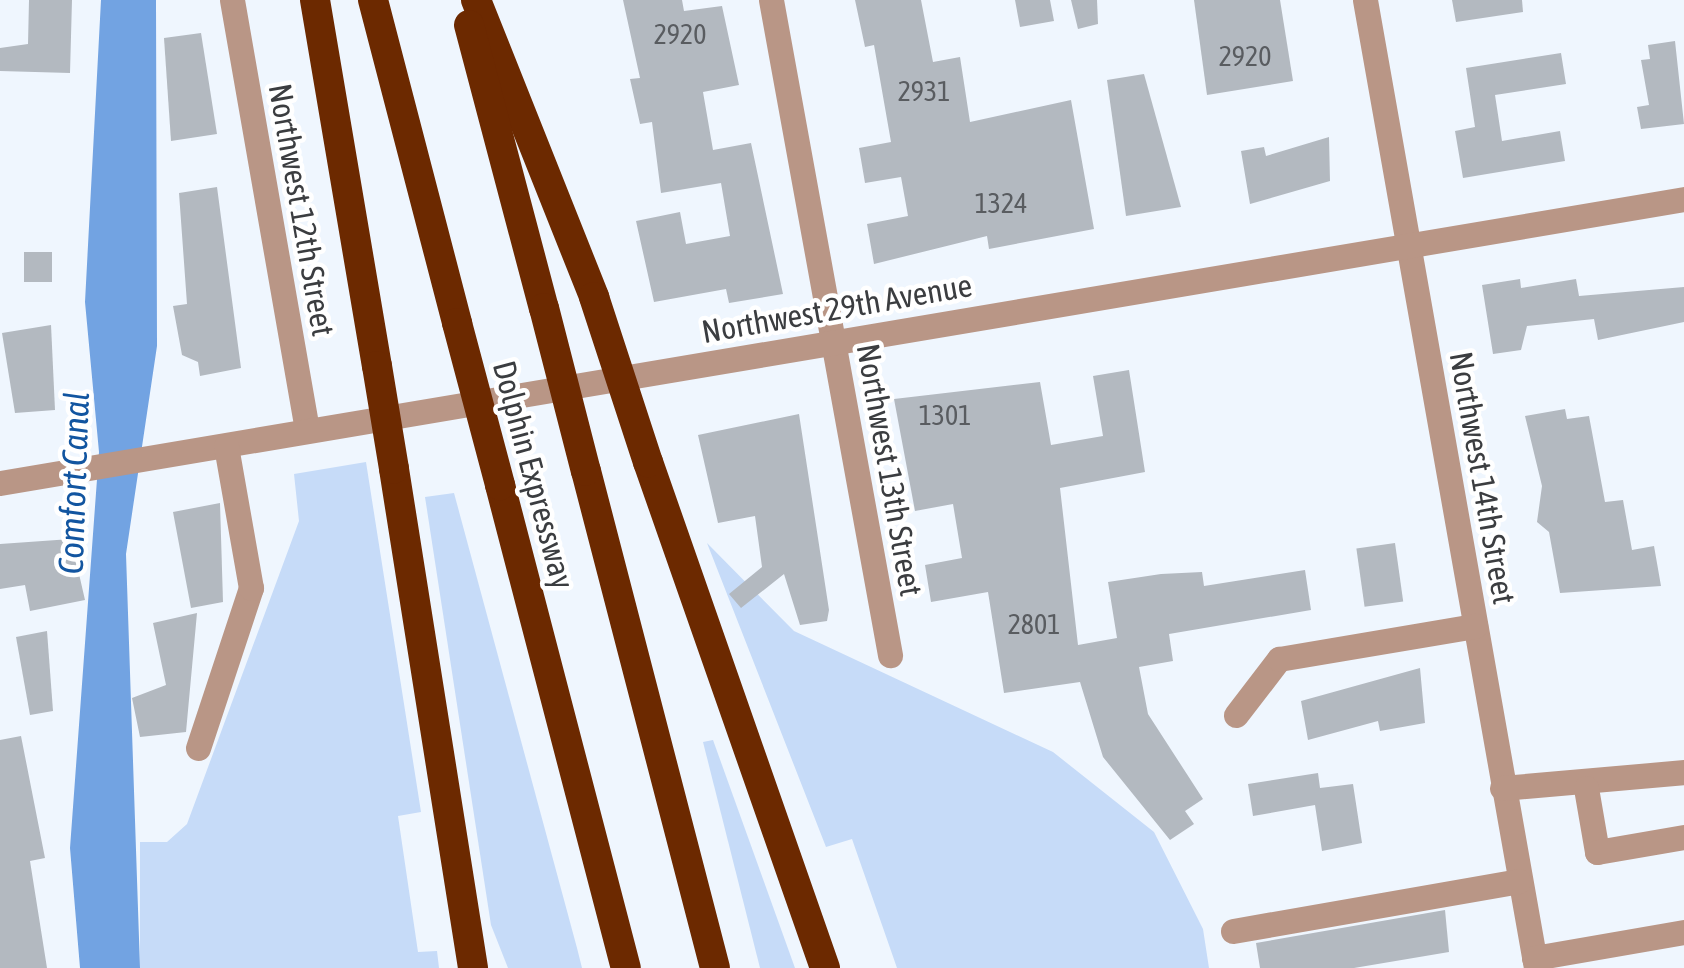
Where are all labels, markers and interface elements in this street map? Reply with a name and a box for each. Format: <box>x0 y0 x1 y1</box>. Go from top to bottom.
house number: 2920 <box>654 17 706 51</box>
house number: 2920 <box>1219 39 1271 73</box>
house number: 2931 <box>898 74 950 108</box>
street label: Northwest 12th Street <box>260 81 342 339</box>
house number: 1324 <box>975 186 1027 220</box>
street label: Northwest 29th Avenue <box>699 266 975 352</box>
street label: Northwest 13th Street <box>848 341 930 599</box>
street label: Northwest 14th Street <box>1441 349 1523 607</box>
street label: Dolphin Expressway <box>484 357 582 593</box>
water label: Comfort Canal <box>49 391 97 575</box>
house number: 1301 <box>919 398 971 432</box>
house number: 2801 <box>1008 607 1060 641</box>

